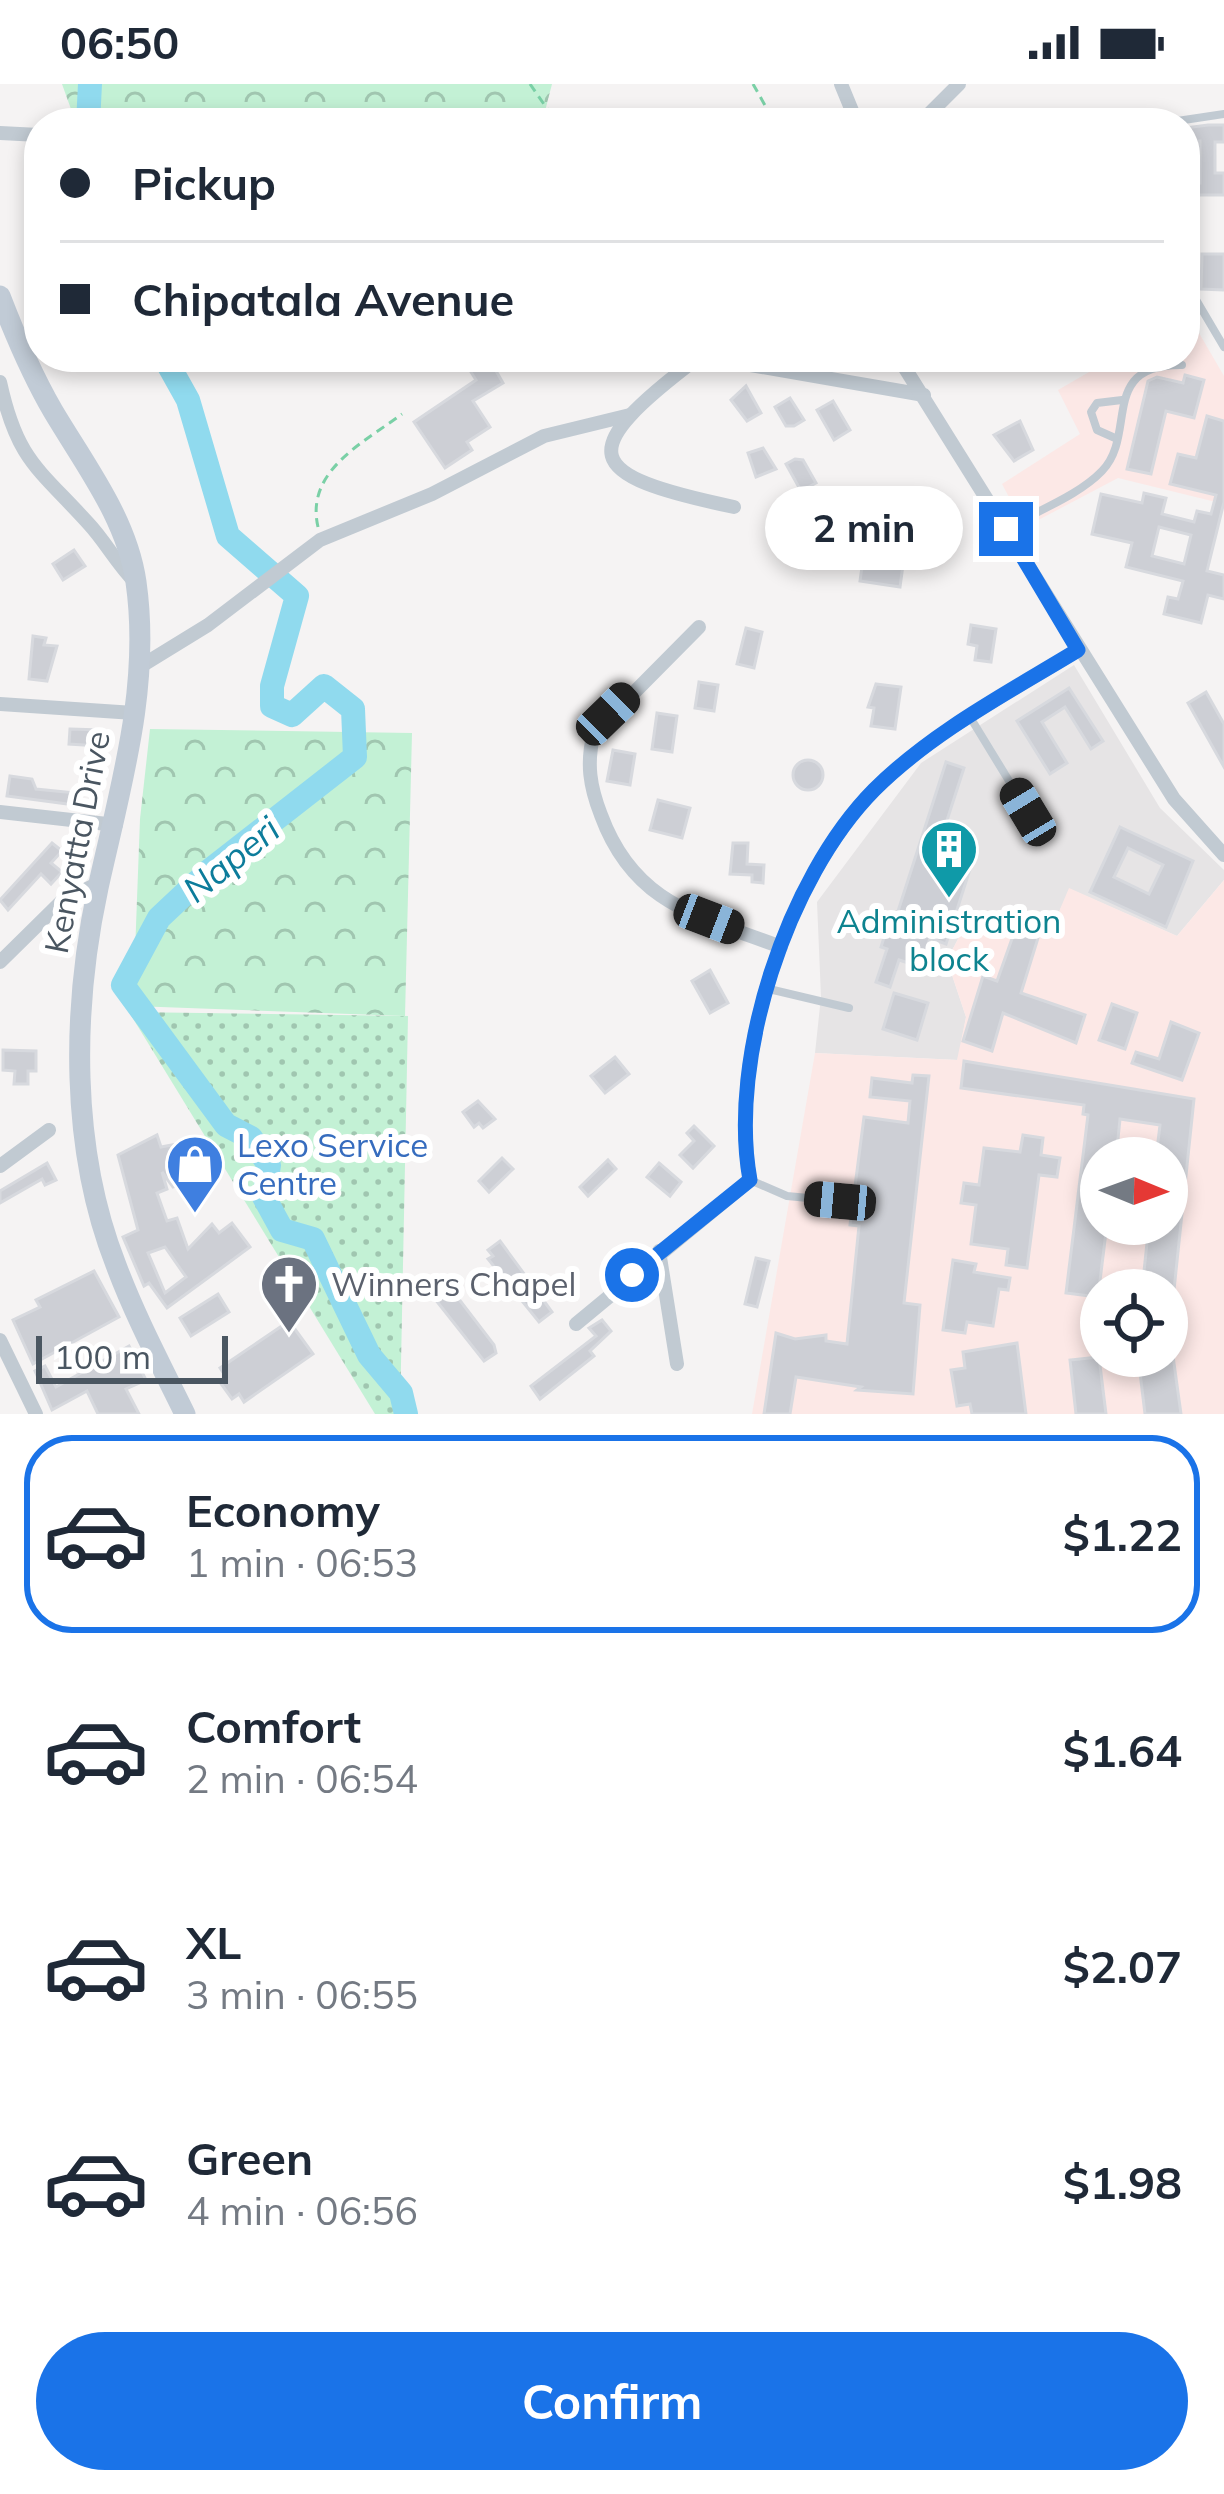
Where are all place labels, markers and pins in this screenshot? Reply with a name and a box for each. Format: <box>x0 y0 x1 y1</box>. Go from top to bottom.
building icon: Administration block <box>918 818 980 900</box>
place label: Administration block <box>837 900 1061 979</box>
place label: Lexo Service Centre <box>237 1124 428 1203</box>
shop icon: Lexo Service Centre <box>164 1133 226 1215</box>
church icon: Winners Chapel <box>258 1253 320 1335</box>
place label: Winners Chapel <box>331 1263 576 1304</box>

